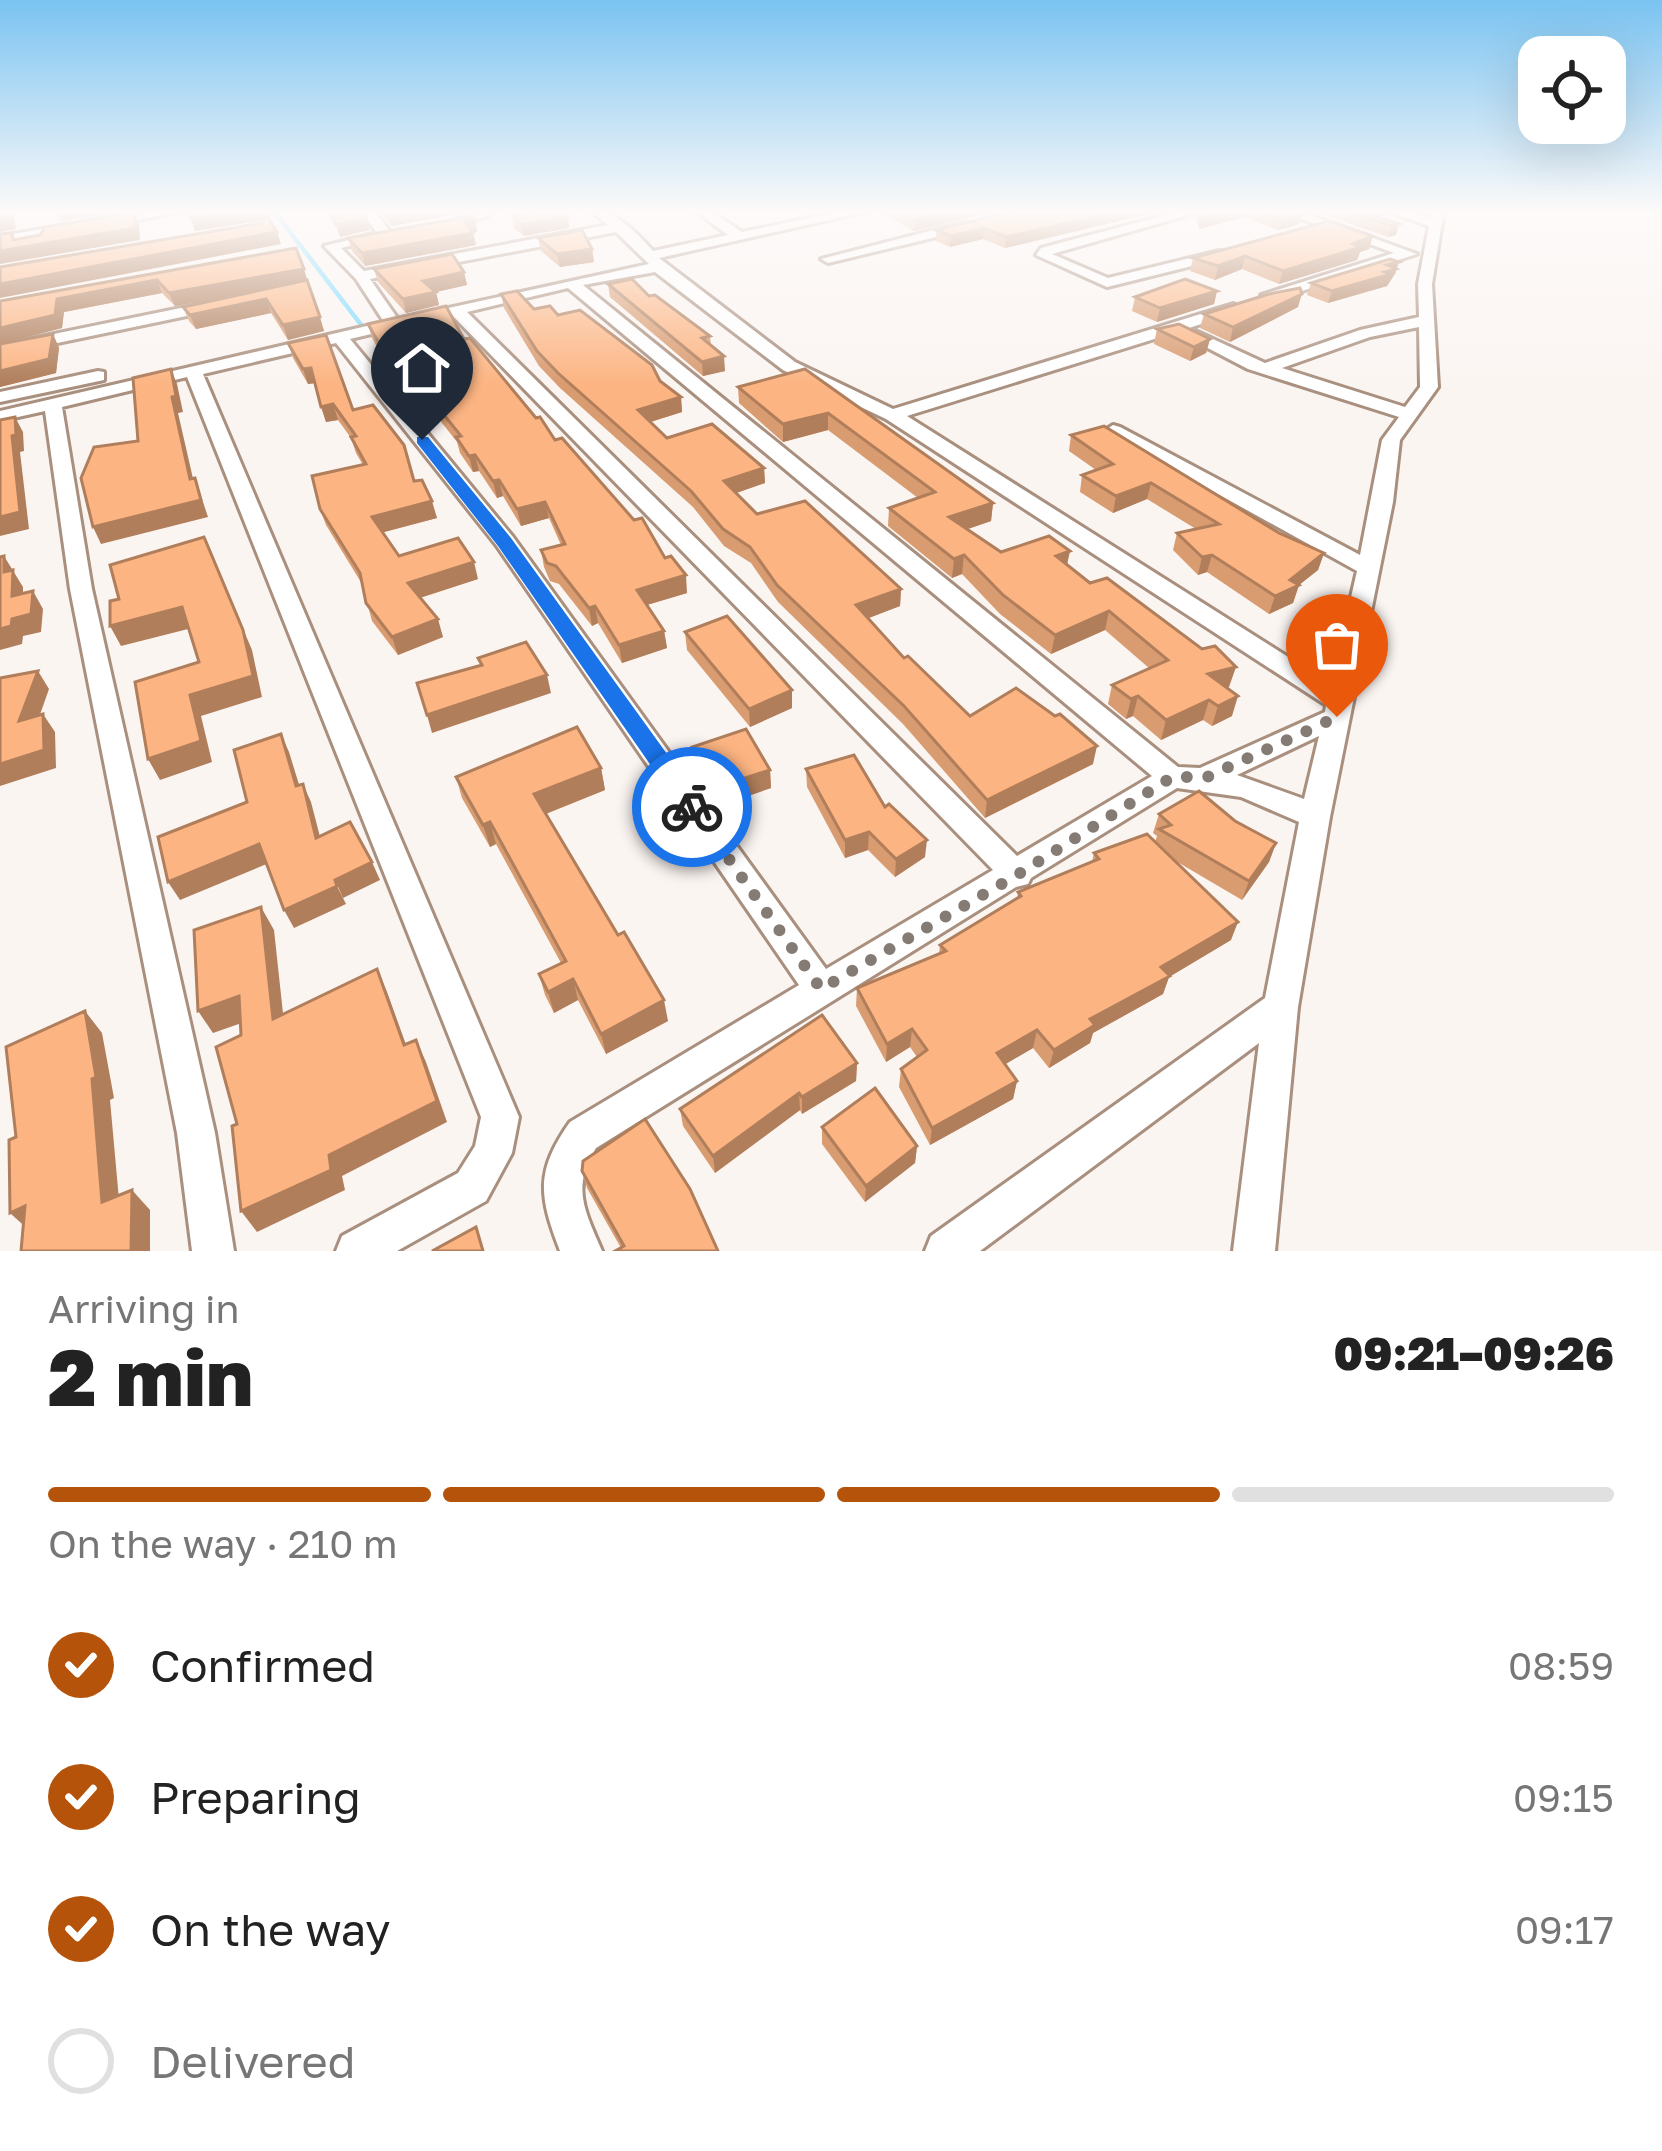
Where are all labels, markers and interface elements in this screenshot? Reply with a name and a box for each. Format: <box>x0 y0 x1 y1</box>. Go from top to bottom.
map controls <box>1518 36 1626 144</box>
button: locate <box>1518 36 1626 144</box>
pin <box>371 317 473 440</box>
icon: home <box>389 335 455 401</box>
pin <box>1286 594 1388 717</box>
icon: bag <box>1304 612 1370 678</box>
courier <box>632 747 752 867</box>
icon: bike <box>659 774 725 840</box>
text: Arriving in <box>48 1285 239 1332</box>
text: 09:21–09:26 <box>1334 1326 1614 1380</box>
text: 2 min <box>48 1330 253 1423</box>
text: On the way · 210 m <box>48 1520 398 1567</box>
icon: check <box>48 1632 114 1698</box>
text: Confirmed <box>150 1638 375 1692</box>
text: 08:59 <box>1508 1642 1614 1689</box>
icon: check <box>48 1764 114 1830</box>
text: Preparing <box>150 1770 361 1824</box>
text: 09:15 <box>1513 1774 1614 1821</box>
icon: check <box>48 1896 114 1962</box>
text: On the way <box>150 1902 391 1956</box>
text: 09:17 <box>1515 1906 1614 1953</box>
text: Delivered <box>150 2034 355 2088</box>

